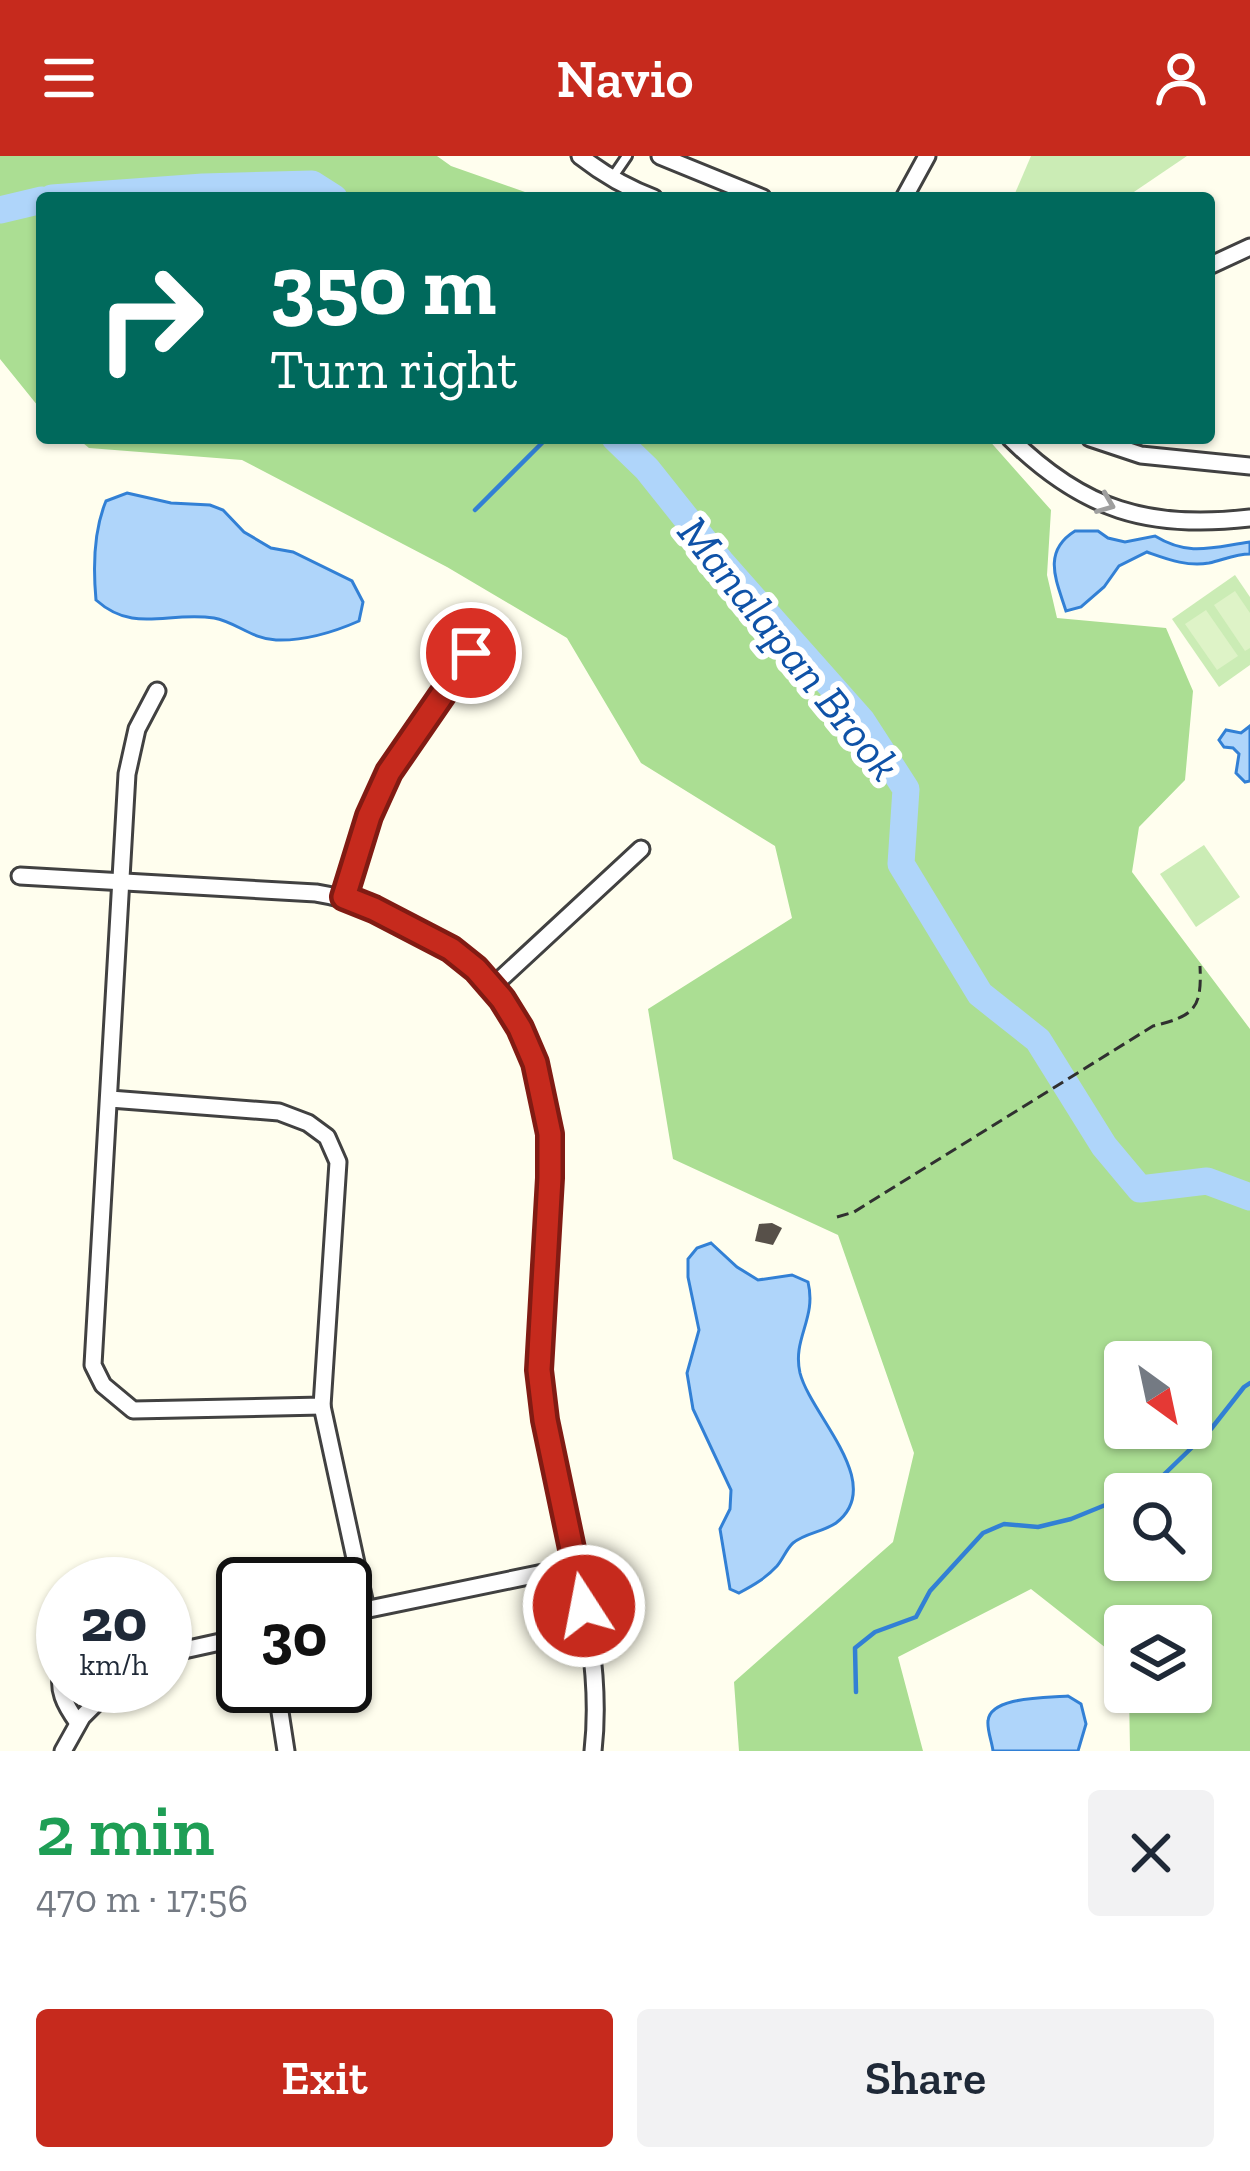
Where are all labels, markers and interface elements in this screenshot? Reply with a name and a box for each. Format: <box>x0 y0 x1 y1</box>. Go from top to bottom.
icon: menu <box>36 45 102 111</box>
icon: person <box>1148 45 1214 111</box>
text: Navio <box>557 46 693 111</box>
text: 350 m <box>270 235 496 336</box>
icon: right <box>72 240 228 396</box>
text: Turn right <box>270 337 517 402</box>
one-way arrow <box>1094 490 1115 514</box>
water label: Manalapan Brook <box>666 506 912 791</box>
pin <box>420 602 522 704</box>
icon: arrive <box>438 620 504 686</box>
north arrow <box>1104 1341 1212 1449</box>
map controls <box>1104 1341 1212 1713</box>
button: search <box>1104 1473 1212 1581</box>
position arrow <box>521 1543 647 1669</box>
speed limit sign: 30 <box>216 1557 372 1713</box>
text: 20 <box>81 1584 147 1656</box>
button: layers <box>1104 1605 1212 1713</box>
text: km/h <box>80 1647 148 1683</box>
text: 2 min <box>36 1787 215 1873</box>
button: close <box>1088 1790 1214 1916</box>
text: 470 m · 17:56 <box>36 1875 248 1922</box>
button: Exit <box>36 2009 613 2147</box>
button: Share <box>637 2009 1214 2147</box>

